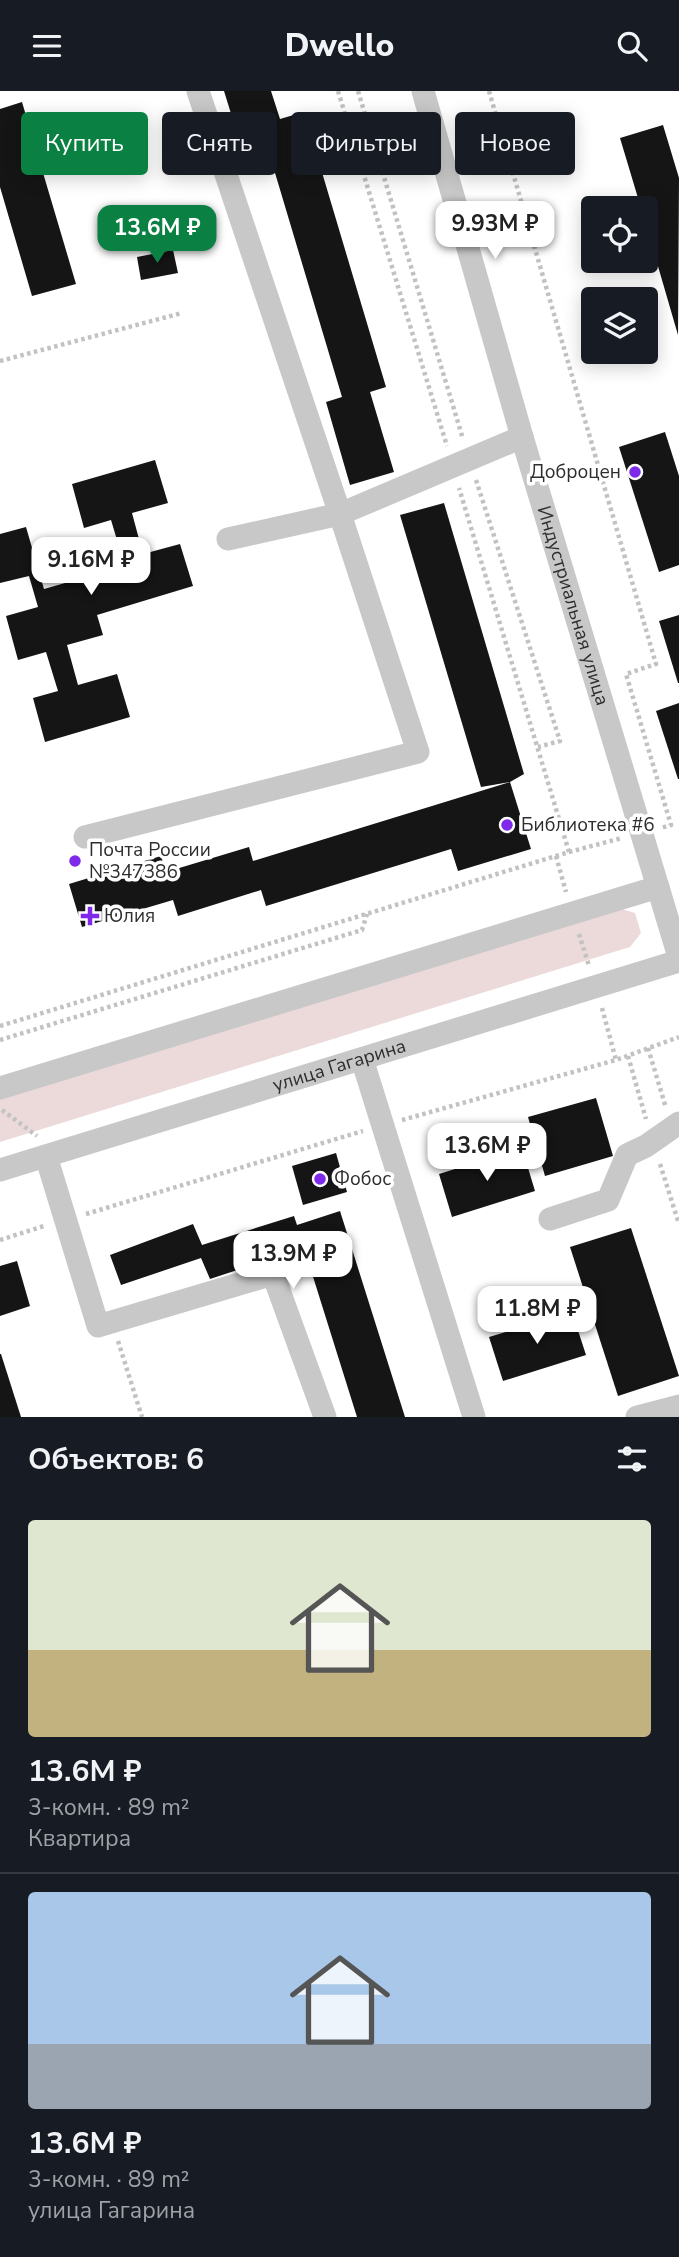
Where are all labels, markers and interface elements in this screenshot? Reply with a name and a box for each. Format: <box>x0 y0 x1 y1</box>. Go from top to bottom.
text: Dwello <box>285 24 394 67</box>
icon: menu <box>28 27 66 65</box>
icon: search <box>613 27 651 65</box>
chip: Купить <box>21 112 148 175</box>
chip: Снять <box>162 112 277 175</box>
chip: Фильтры <box>291 112 441 175</box>
chip: Новое <box>455 112 575 175</box>
map controls <box>581 196 658 364</box>
button: locate <box>581 196 658 273</box>
pin: 9.93M ₽ <box>430 201 560 261</box>
pin: 13.6M ₽ <box>92 205 222 265</box>
text: 9.93M ₽ <box>451 208 539 239</box>
text: 13.6M ₽ <box>113 212 201 243</box>
button: layers <box>581 287 658 364</box>
place label: Доброцен <box>530 459 621 485</box>
marker: Доброцен <box>627 464 643 480</box>
street label: Индустриальная улица <box>531 503 615 708</box>
pin: 9.16M ₽ <box>26 538 156 597</box>
text: 9.16M ₽ <box>47 544 135 575</box>
place label: Библиотека #6 <box>521 812 655 838</box>
marker: Библиотека #6 <box>499 817 515 833</box>
place label: Почта России №347386 <box>89 837 211 885</box>
marker: Почта России №347386 <box>67 853 83 869</box>
place label: Юлия <box>104 903 155 929</box>
marker: Юлия <box>82 908 98 924</box>
street label: улица Гагарина <box>269 1033 409 1098</box>
pin: 13.6M ₽ <box>422 1123 552 1183</box>
text: 13.6M ₽ <box>443 1130 531 1161</box>
place label: Фобос <box>334 1166 391 1192</box>
marker: Фобос <box>312 1171 328 1187</box>
pin: 13.9M ₽ <box>228 1231 358 1291</box>
text: 13.9M ₽ <box>249 1238 337 1269</box>
pin: 11.8M ₽ <box>472 1287 602 1346</box>
text: 11.8M ₽ <box>493 1293 581 1324</box>
text: Объектов: 6 <box>28 1439 204 1480</box>
icon: filters <box>613 1440 651 1478</box>
icon: home <box>277 1565 403 1691</box>
text: 13.6M ₽ <box>28 1751 142 1792</box>
text: 3-комн. · 89 m² <box>28 1792 190 1823</box>
text: Квартира <box>28 1823 131 1854</box>
icon: home <box>277 1937 403 2063</box>
text: 13.6M ₽ <box>28 2123 142 2164</box>
text: 3-комн. · 89 m² <box>28 2164 190 2195</box>
text: улица Гагарина <box>28 2195 195 2226</box>

